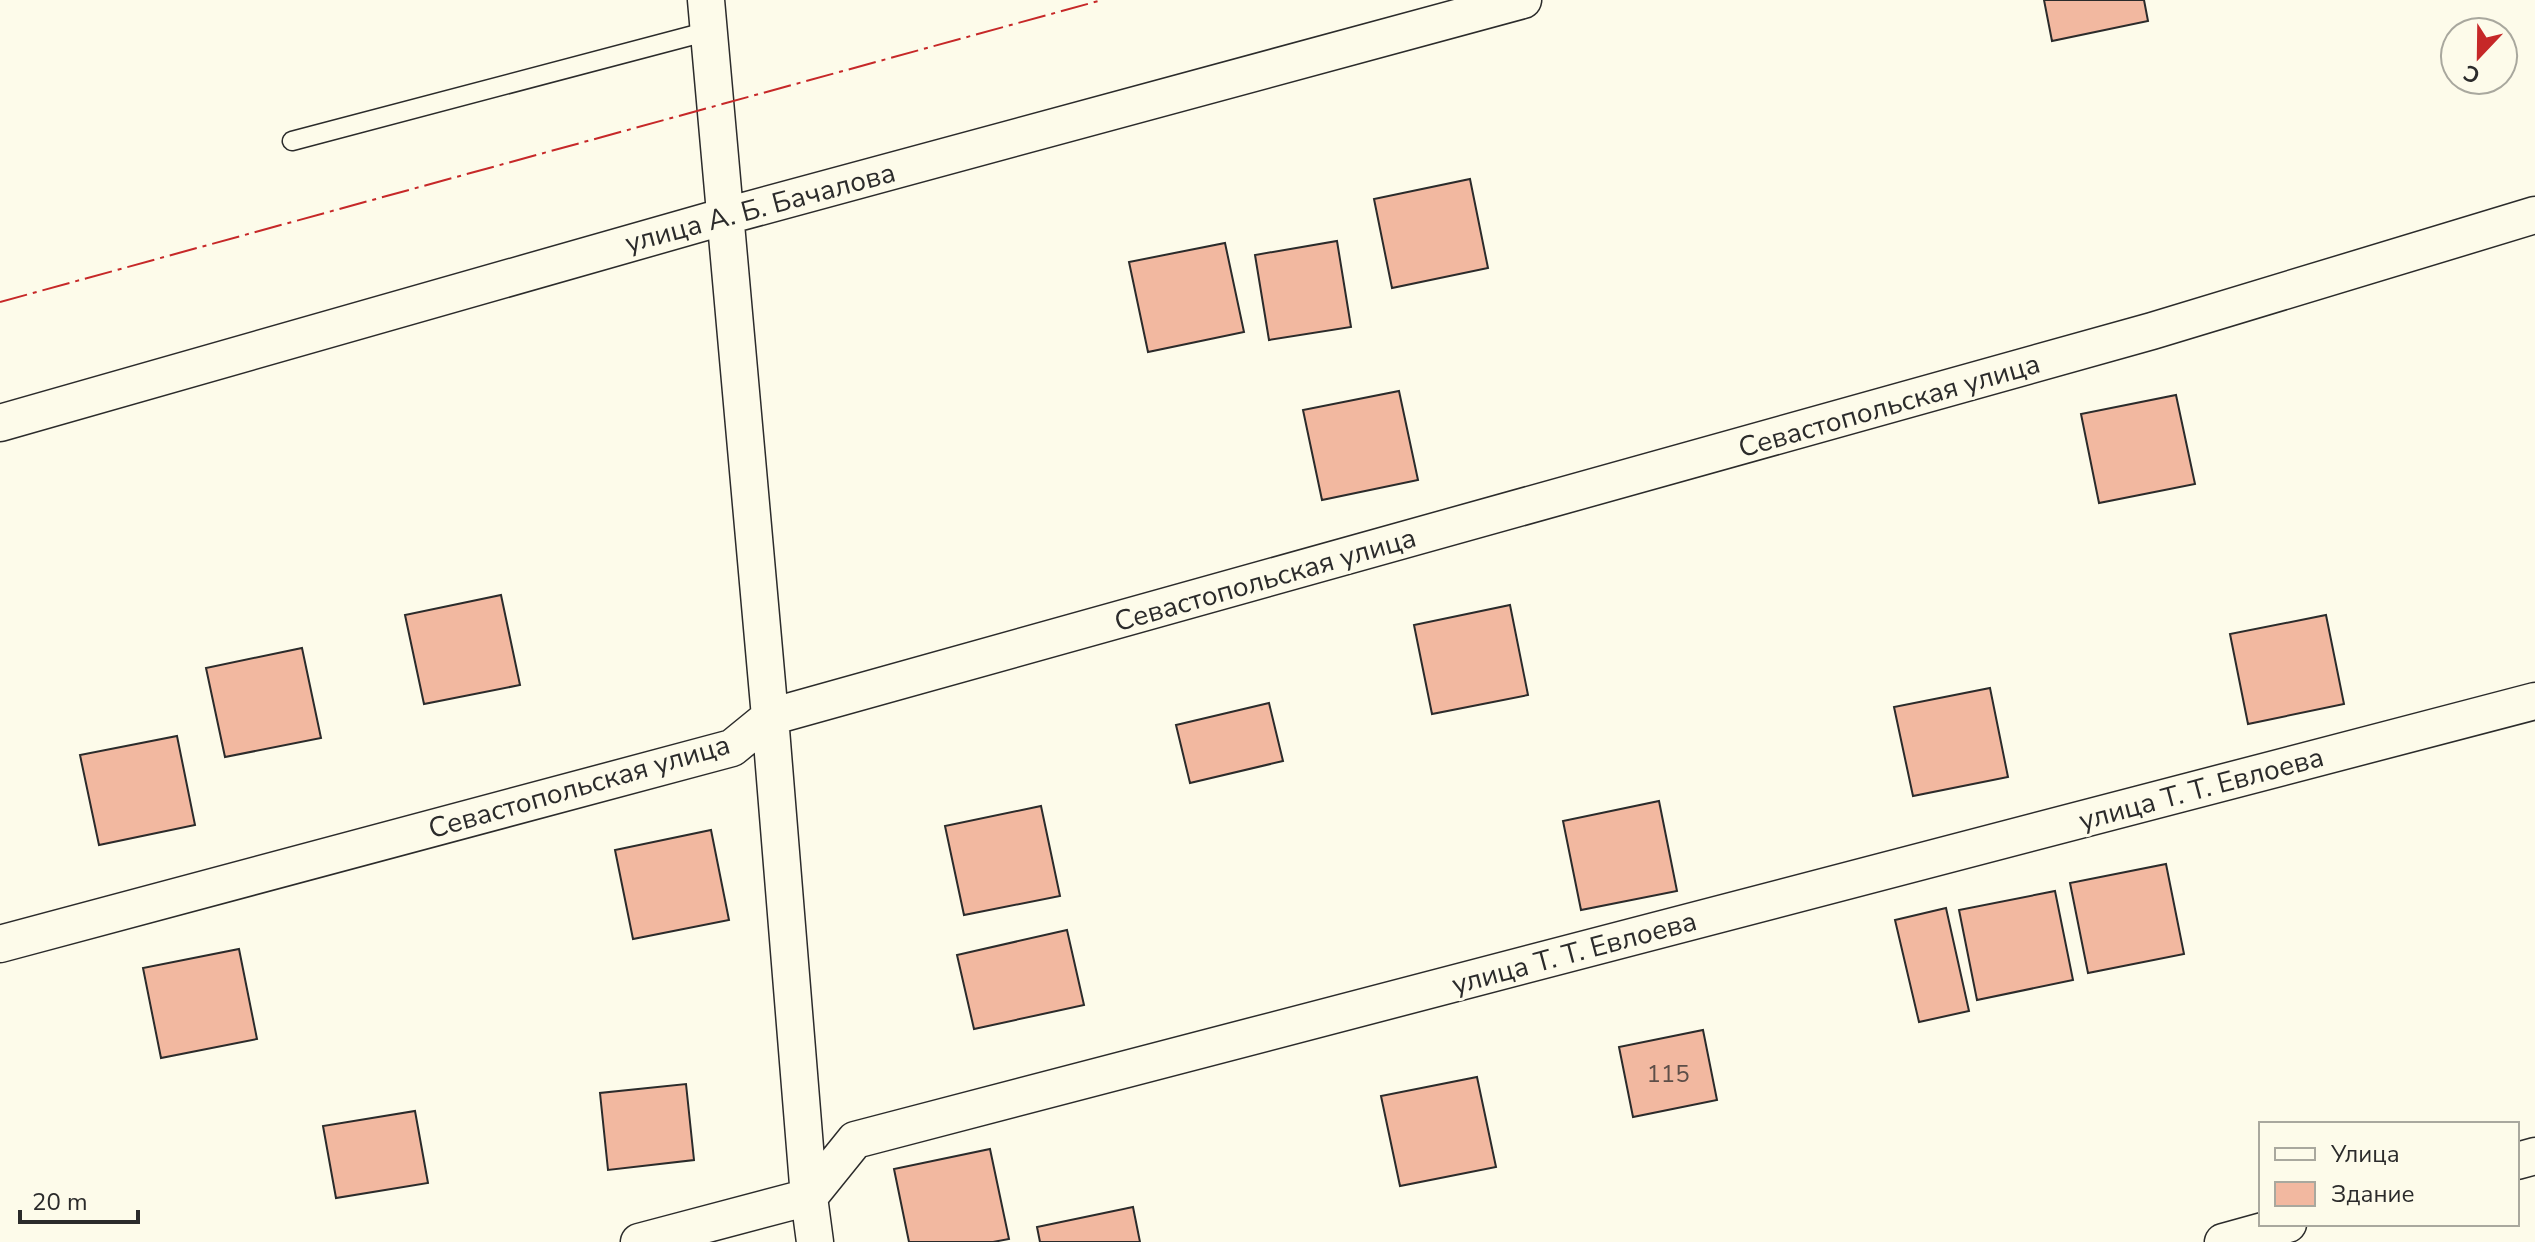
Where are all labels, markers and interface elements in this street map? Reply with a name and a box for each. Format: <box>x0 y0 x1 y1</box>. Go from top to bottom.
north arrow <box>2439 16 2519 96</box>
text: С <box>2459 57 2484 90</box>
street label: улица А. Б. Бачалова <box>621 154 900 262</box>
street label: Севастопольская улица <box>1734 345 2045 467</box>
street label: Севастопольская улица <box>1110 519 1421 641</box>
street label: Севастопольская улица <box>424 726 735 848</box>
street label: улица Т. Т. Евлоева <box>2075 738 2328 840</box>
street label: улица Т. Т. Евлоева <box>1448 902 1701 1004</box>
house number: 115 <box>1646 1058 1690 1090</box>
legend <box>2259 1122 2519 1226</box>
text: Улица <box>2330 1138 2400 1170</box>
scale bar <box>20 1174 138 1224</box>
text: Здание <box>2331 1178 2415 1210</box>
text: 20 m <box>32 1186 88 1218</box>

